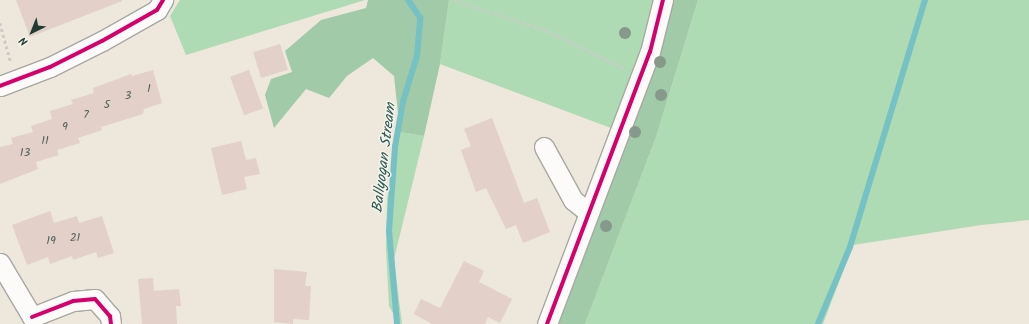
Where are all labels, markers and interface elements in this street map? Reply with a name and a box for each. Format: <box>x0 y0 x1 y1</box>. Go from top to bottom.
north arrow <box>12 12 52 52</box>
text: N <box>15 32 33 50</box>
house number: 1 <box>147 82 151 96</box>
house number: 3 <box>125 89 131 103</box>
house number: 5 <box>104 98 110 112</box>
water label: Ballyogan Stream <box>369 102 401 214</box>
house number: 7 <box>83 108 89 122</box>
house number: 9 <box>62 120 68 134</box>
house number: 11 <box>41 134 49 148</box>
house number: 13 <box>20 146 30 160</box>
house number: 21 <box>70 231 80 245</box>
house number: 19 <box>46 234 56 248</box>

